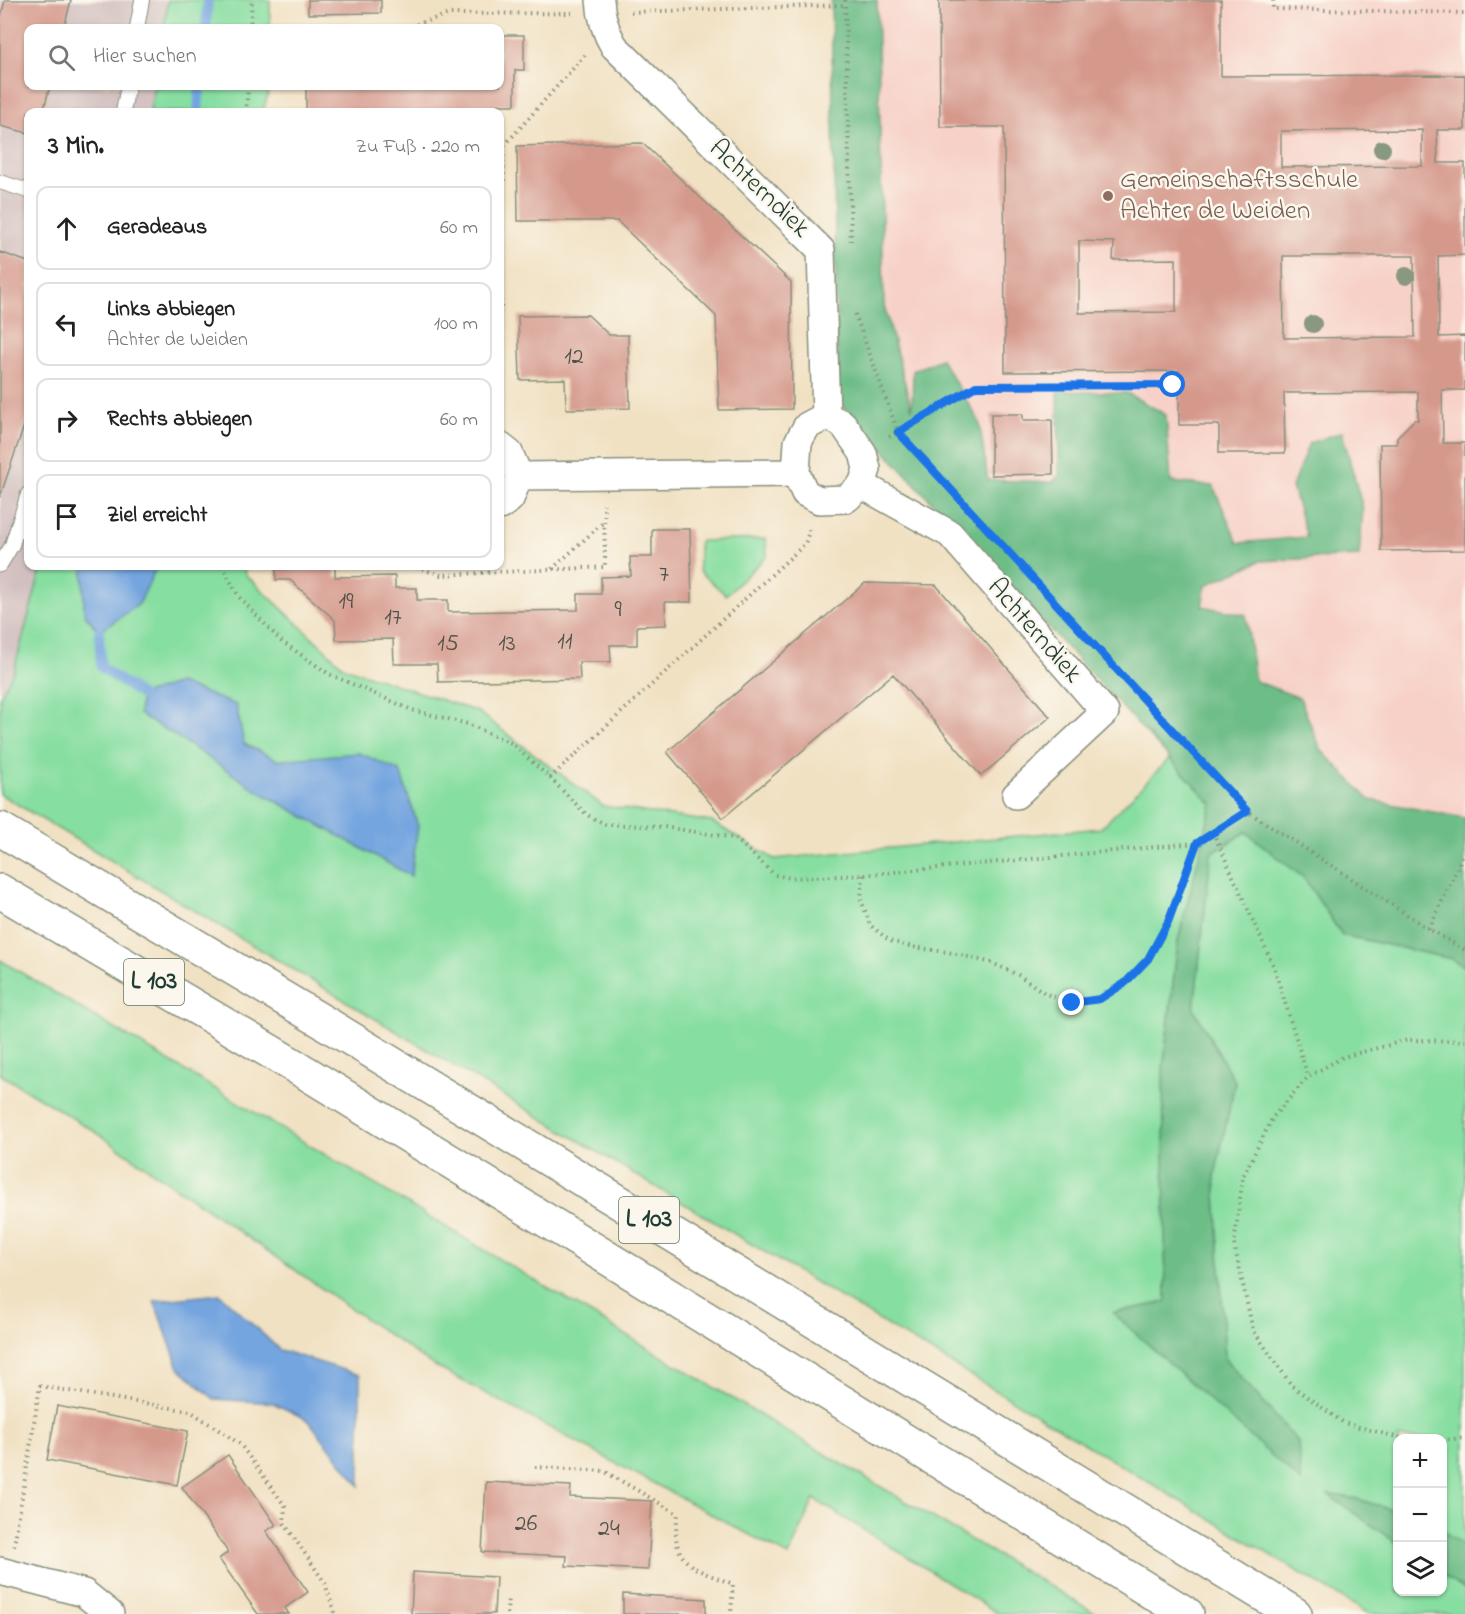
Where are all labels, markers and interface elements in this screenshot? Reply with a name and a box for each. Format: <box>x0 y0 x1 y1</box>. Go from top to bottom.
search box <box>24 24 504 90</box>
icon: search <box>45 41 78 74</box>
text: Hier suchen <box>93 41 197 73</box>
text: 3 Min. <box>48 128 104 166</box>
street label: Achterndiek <box>699 130 819 248</box>
text: Zu Fuß · 220 m <box>356 133 480 162</box>
place label: Gemeinschaftsschule Achter de Weiden <box>1120 161 1359 231</box>
marker: Gemeinschaftsschule Achter de Weiden <box>1101 189 1115 203</box>
icon: ahead <box>50 212 83 245</box>
text: Geradeaus <box>107 212 207 244</box>
text: 60 m <box>440 214 478 243</box>
text: Links abbiegen <box>107 294 235 326</box>
icon: left <box>50 308 83 341</box>
text: 100 m <box>434 310 478 339</box>
text: Achter de Weiden <box>107 326 248 355</box>
house number: 12 <box>564 340 584 375</box>
route start <box>1159 371 1185 397</box>
icon: right <box>50 404 83 437</box>
text: Rechts abbiegen <box>107 404 252 436</box>
text: 60 m <box>440 406 478 435</box>
icon: arrive <box>50 500 83 533</box>
text: Ziel erreicht <box>107 500 207 532</box>
house number: 7 <box>659 558 669 593</box>
street label: Achterndiek <box>977 570 1091 692</box>
house number: 19 <box>339 585 354 620</box>
house number: 9 <box>614 593 622 628</box>
house number: 17 <box>384 601 402 636</box>
house number: 11 <box>557 625 573 660</box>
house number: 15 <box>437 627 459 662</box>
house number: 13 <box>498 627 516 662</box>
road number: L 103 <box>124 959 184 1005</box>
route end <box>1058 989 1084 1015</box>
road number: L 103 <box>619 1197 679 1243</box>
map controls <box>1393 1434 1447 1596</box>
button: + <box>1393 1434 1447 1488</box>
button: − <box>1393 1488 1447 1542</box>
house number: 26 <box>515 1507 538 1542</box>
house number: 24 <box>598 1512 620 1547</box>
button: layers <box>1393 1542 1447 1596</box>

